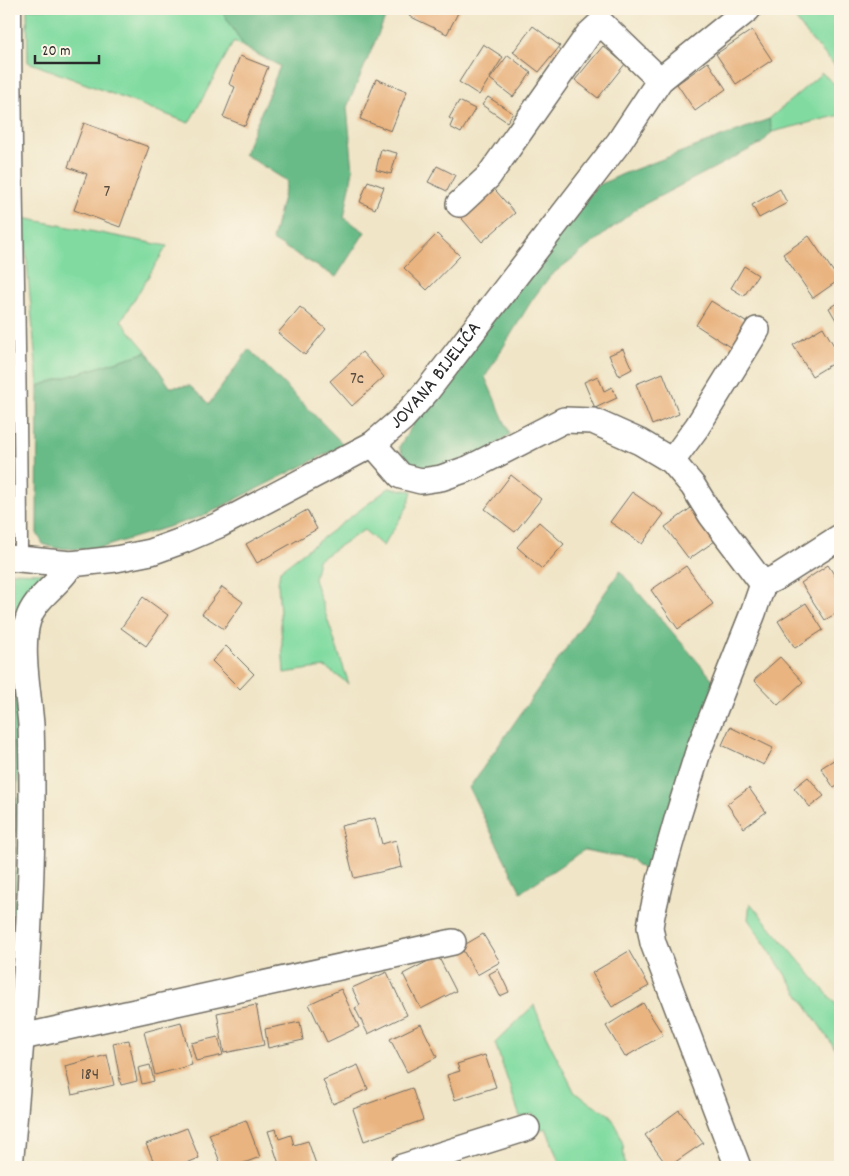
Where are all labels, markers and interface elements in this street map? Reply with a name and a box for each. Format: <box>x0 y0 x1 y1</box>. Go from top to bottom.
scale bar <box>35 32 99 64</box>
text: 20 m <box>42 41 70 63</box>
house number: 7 <box>104 180 111 205</box>
street label: JOVANA BIJELIĆA <box>385 316 489 437</box>
house number: 7c <box>350 367 364 392</box>
house number: 184 <box>81 1063 99 1088</box>

